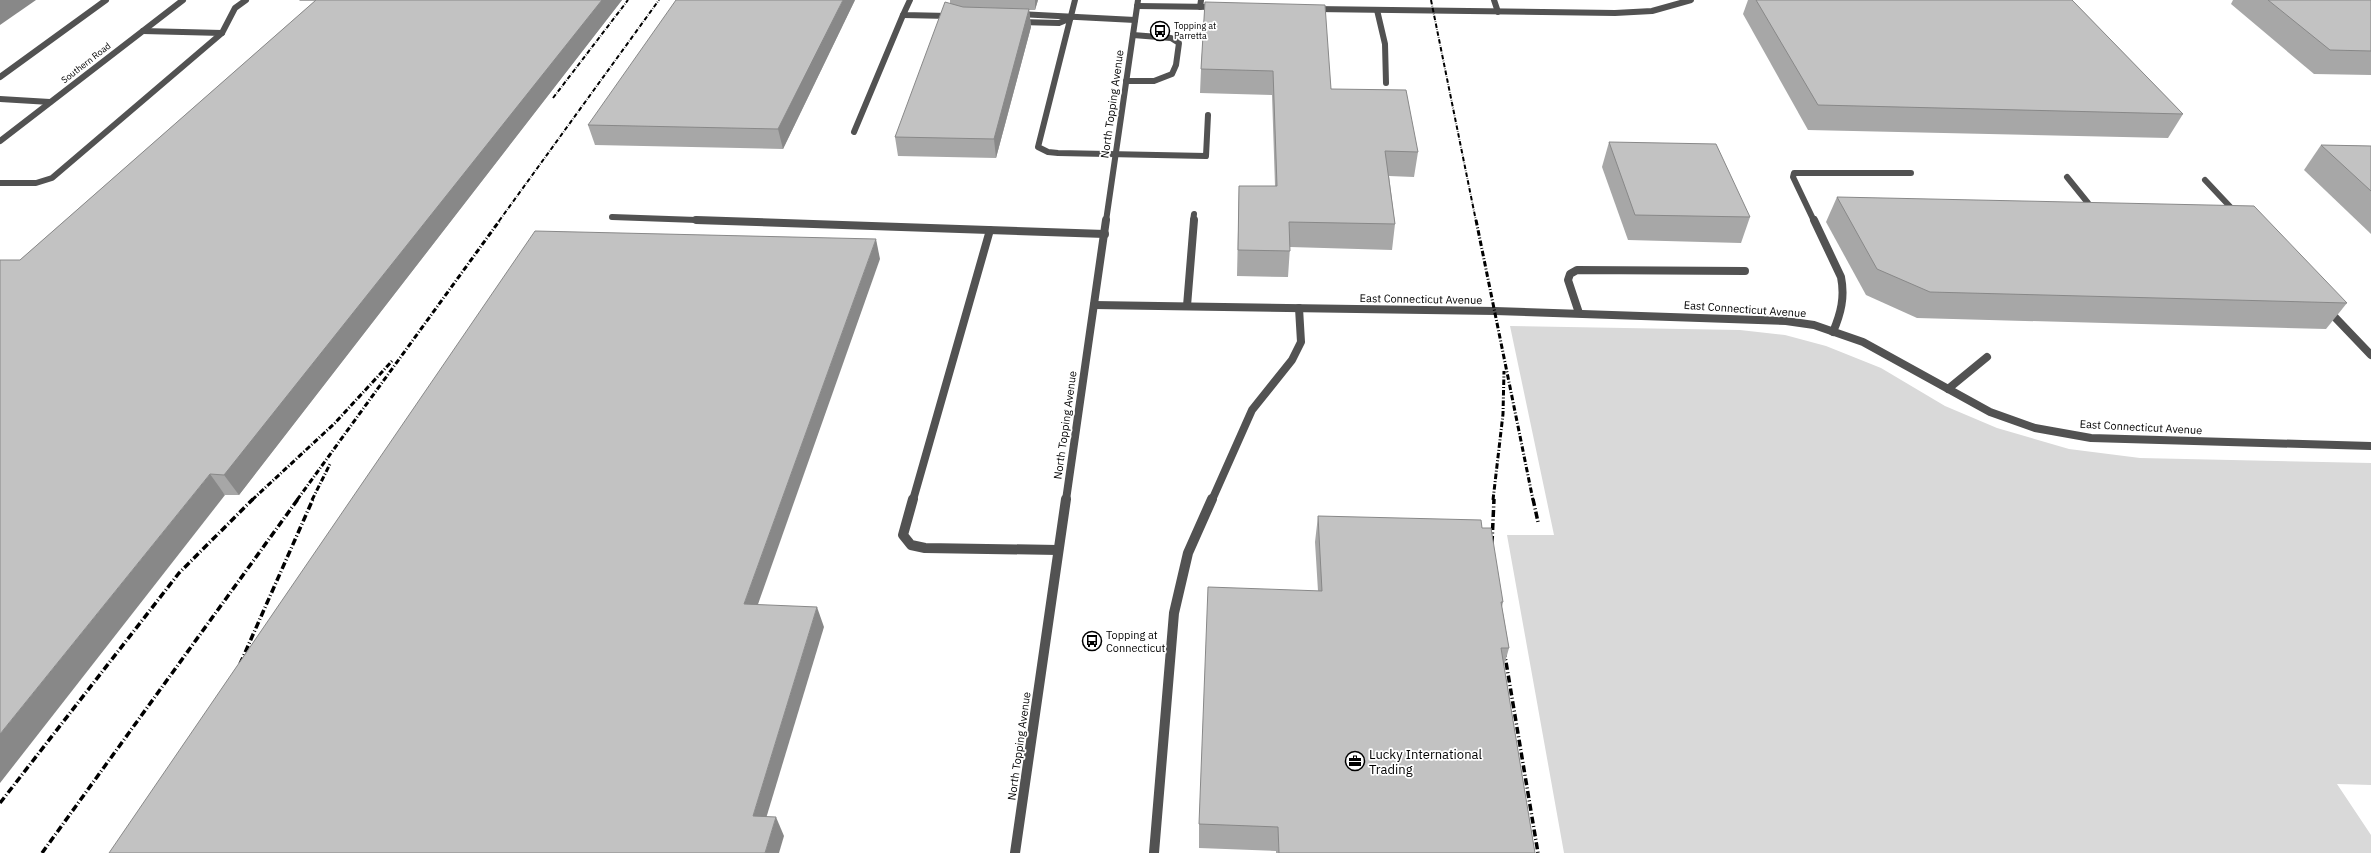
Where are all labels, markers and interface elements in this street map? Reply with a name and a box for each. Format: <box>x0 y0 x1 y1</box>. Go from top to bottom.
bus stop icon: Topping at Parretta <box>1149 20 1171 42</box>
place label: Topping at Parretta <box>1174 20 1216 41</box>
street label: Southern Road <box>59 40 113 85</box>
street label: North Topping Avenue <box>1097 49 1127 159</box>
street label: East Connecticut Avenue <box>1360 291 1482 307</box>
street label: East Connecticut Avenue <box>1683 298 1807 320</box>
street label: North Topping Avenue <box>1050 370 1080 480</box>
street label: East Connecticut Avenue <box>2079 417 2203 437</box>
place label: Topping at Connecticut <box>1106 628 1165 655</box>
bus stop icon: Topping at Connecticut <box>1081 630 1103 652</box>
street label: North Topping Avenue <box>1004 691 1034 801</box>
place label: Lucky International Trading <box>1369 746 1482 778</box>
office icon: Lucky International Trading <box>1344 750 1366 772</box>

